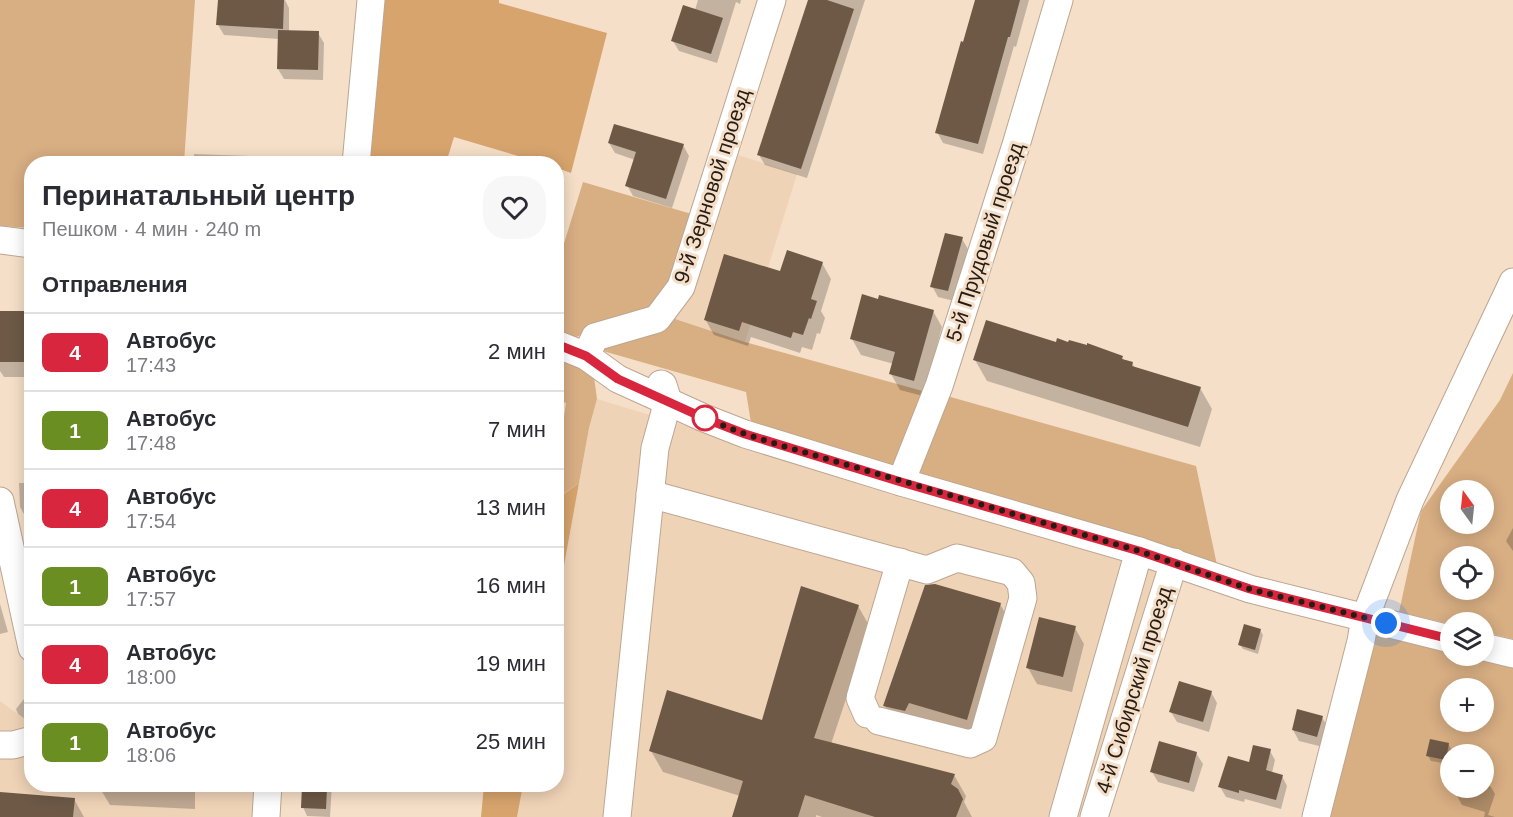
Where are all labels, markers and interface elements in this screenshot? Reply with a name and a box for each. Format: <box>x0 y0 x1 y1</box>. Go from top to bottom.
street label: 9-й Зерновой проезд <box>669 86 754 286</box>
street label: 5-й Прудовый проезд <box>941 140 1028 344</box>
button: heart <box>483 176 546 239</box>
text: Перинатальный центр <box>42 180 355 211</box>
text: Пешком · 4 мин · 240 m <box>42 218 261 240</box>
text: Отправления <box>42 272 188 297</box>
text: Автобус <box>126 328 216 353</box>
text: 2 мин <box>488 339 546 364</box>
text: 4 <box>69 341 81 364</box>
text: 17:43 <box>126 354 176 376</box>
unlabelled marker <box>692 405 718 431</box>
text: Автобус <box>126 406 216 431</box>
text: 7 мин <box>488 417 546 442</box>
text: 1 <box>69 419 81 442</box>
text: 17:48 <box>126 432 176 454</box>
north arrow <box>1440 480 1494 534</box>
map controls <box>1440 480 1494 798</box>
text: Автобус <box>126 484 216 509</box>
text: 13 мин <box>476 495 546 520</box>
text: 4 <box>69 497 81 520</box>
text: 17:54 <box>126 510 176 532</box>
button: locate <box>1440 546 1494 600</box>
text: Автобус <box>126 562 216 587</box>
text: 16 мин <box>476 573 546 598</box>
text: 1 <box>69 575 81 598</box>
street label: 4-й Сибирский проезд <box>1091 584 1176 796</box>
text: 17:57 <box>126 588 176 610</box>
your location <box>1371 608 1401 638</box>
button: layers <box>1440 612 1494 666</box>
text: Автобус <box>126 640 216 665</box>
text: 19 мин <box>476 651 546 676</box>
text: 4 <box>69 653 81 676</box>
text: 18:00 <box>126 666 176 688</box>
button: + <box>1440 678 1494 732</box>
text: Автобус <box>126 718 216 743</box>
text: 25 мин <box>476 729 546 754</box>
text: 1 <box>69 731 81 754</box>
text: 18:06 <box>126 744 176 766</box>
button: − <box>1440 744 1494 798</box>

